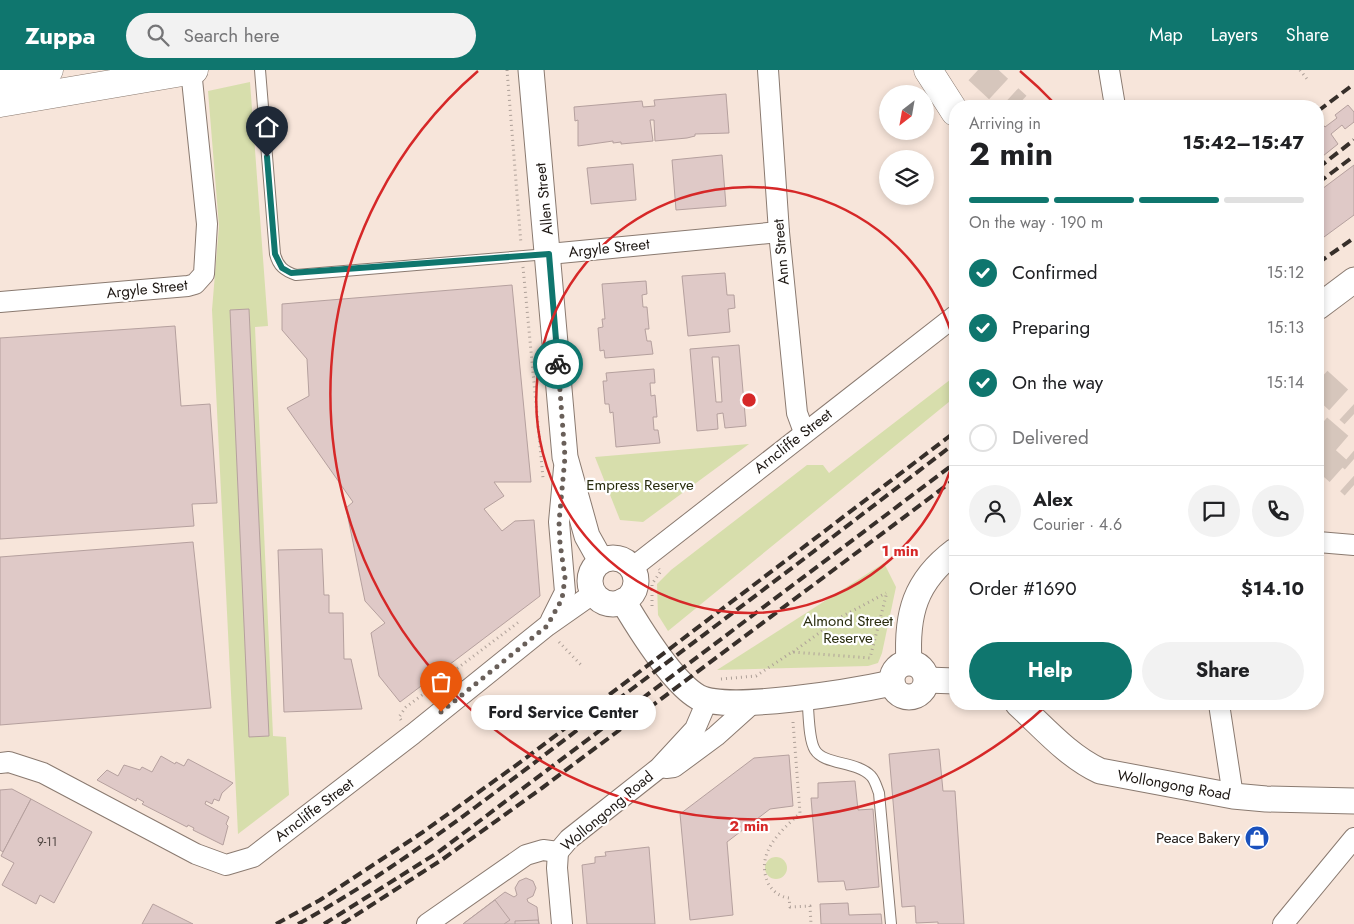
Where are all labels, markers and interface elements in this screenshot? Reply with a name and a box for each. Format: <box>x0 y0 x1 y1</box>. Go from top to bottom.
search box <box>126 13 476 58</box>
text: Zuppa <box>25 18 96 53</box>
icon: search <box>144 21 172 49</box>
text: Search here <box>184 22 280 49</box>
text: Map <box>1149 22 1183 48</box>
text: Layers <box>1211 22 1258 48</box>
text: Share <box>1286 22 1329 48</box>
north arrow <box>879 85 934 140</box>
map controls <box>879 85 934 205</box>
pin <box>246 106 288 157</box>
text: Arriving in <box>969 112 1041 135</box>
icon: home <box>253 113 281 141</box>
text: 15:42–15:47 <box>1183 129 1304 156</box>
text: 2 min <box>969 131 1053 177</box>
button: layers <box>879 150 934 205</box>
street label: Allen Street <box>529 161 559 236</box>
text: On the way · 190 m <box>969 211 1103 234</box>
street label: Ann Street <box>767 218 795 286</box>
street label: Argyle Street <box>567 233 651 263</box>
icon: check <box>969 259 997 287</box>
text: Confirmed <box>1012 259 1098 286</box>
text: 15:12 <box>1267 261 1304 284</box>
street label: Argyle Street <box>105 274 189 304</box>
icon: check <box>969 314 997 342</box>
text: Preparing <box>1012 314 1090 341</box>
text: 15:13 <box>1267 316 1304 339</box>
courier <box>533 339 583 389</box>
icon: bike <box>544 350 572 378</box>
icon: check <box>969 369 997 397</box>
text: On the way <box>1012 369 1103 396</box>
text: 15:14 <box>1266 371 1304 394</box>
centre of rings <box>740 391 758 409</box>
street label: Arncliffe Street <box>749 403 837 479</box>
text: Delivered <box>1012 424 1089 451</box>
park label: Empress Reserve <box>586 474 694 496</box>
button: person <box>969 485 1021 537</box>
button: chat <box>1188 485 1240 537</box>
button: phone <box>1252 485 1304 537</box>
text: Alex <box>1033 486 1073 513</box>
text: Courier · 4.6 <box>1033 513 1122 536</box>
text: 1 min <box>881 540 919 562</box>
text: Order #1690 <box>969 575 1077 602</box>
text: $14.10 <box>1241 575 1304 602</box>
park label: Almond Street Reserve <box>803 610 893 649</box>
button: Help <box>969 642 1132 700</box>
button: Share <box>1142 642 1304 700</box>
pin <box>420 661 462 712</box>
icon: bag <box>427 668 455 696</box>
callout: Ford Service Center <box>471 694 656 730</box>
text: Ford Service Center <box>488 701 639 724</box>
street label: Wollongong Road <box>1116 764 1232 806</box>
street label: Wollongong Road <box>556 766 658 856</box>
street label: Arncliffe Street <box>270 773 358 847</box>
text: 2 min <box>729 815 769 837</box>
shop icon: Peace Bakery <box>1244 825 1270 851</box>
place label: Peace Bakery <box>1156 827 1240 849</box>
house number: 9-11 <box>37 833 57 851</box>

